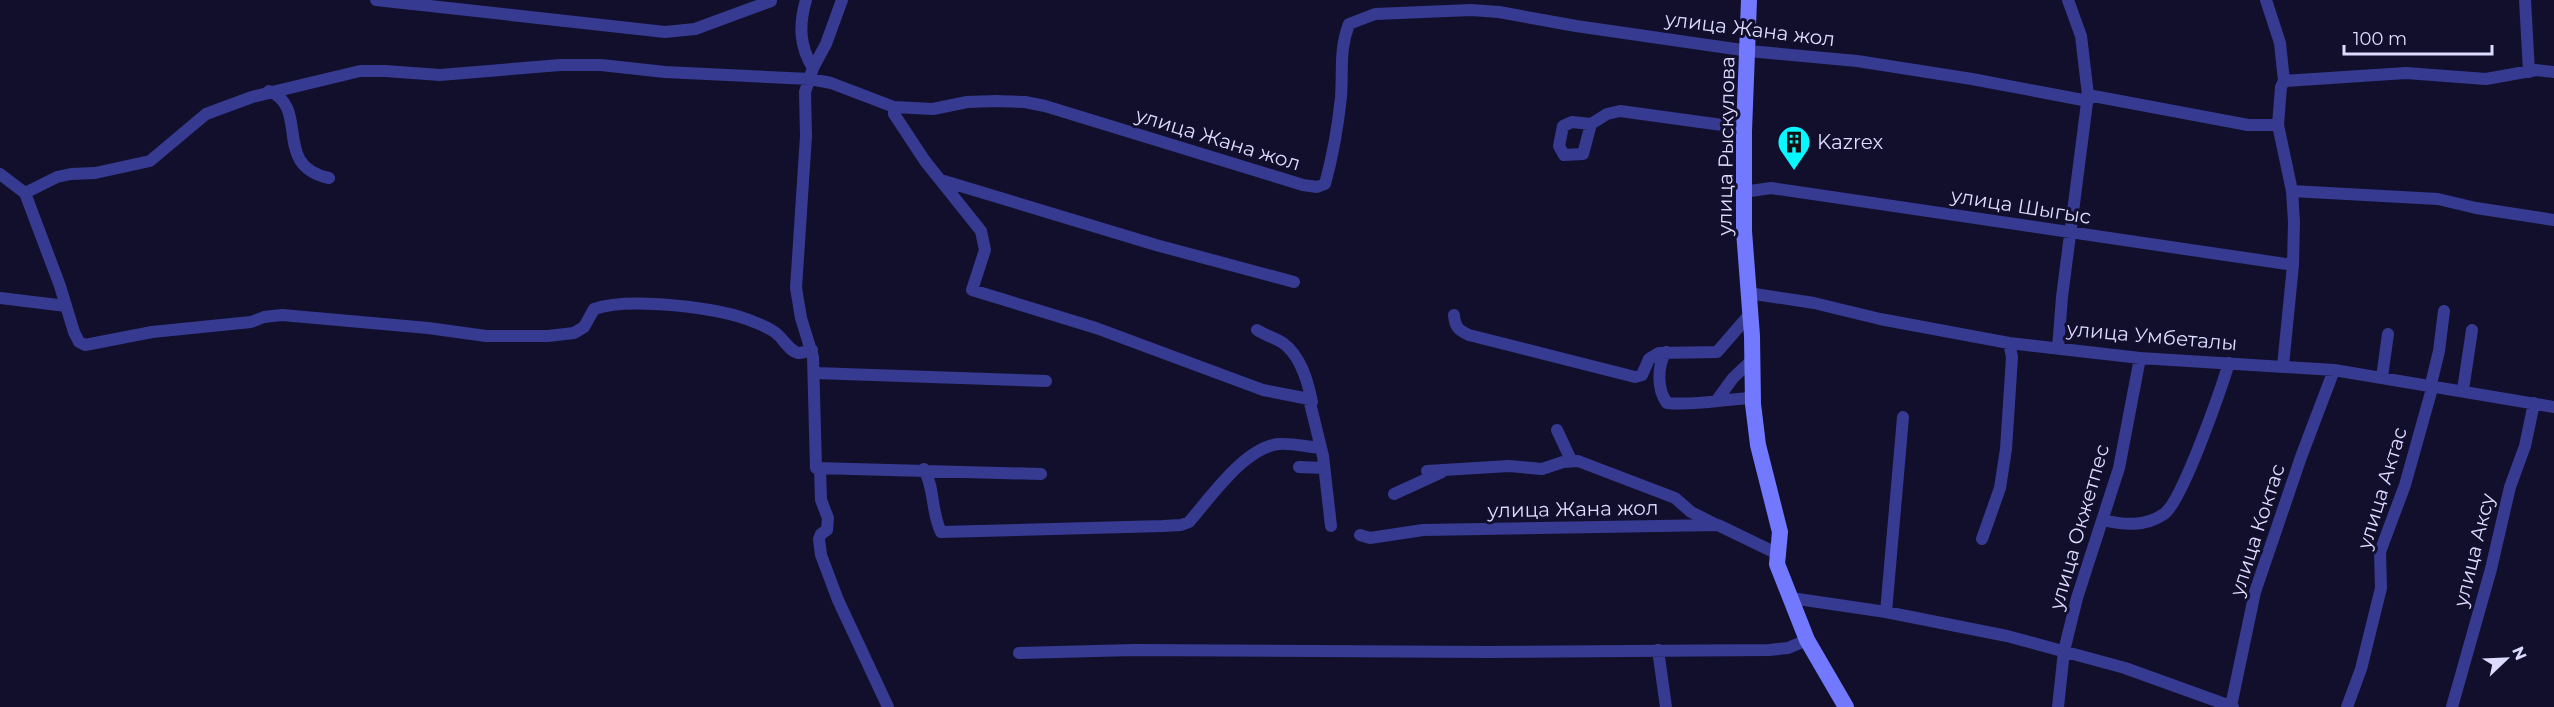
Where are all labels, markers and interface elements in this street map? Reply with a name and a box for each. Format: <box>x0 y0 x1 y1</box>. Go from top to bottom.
street label: улица Жана жол <box>1663 7 1836 51</box>
scale bar <box>2344 18 2492 56</box>
text: 100 m <box>2353 28 2407 50</box>
street label: улица Рыскулова <box>1712 56 1740 237</box>
street label: улица Жана жол <box>1132 102 1303 175</box>
building icon: Kazrex <box>1776 124 1812 171</box>
place label: Kazrex <box>1817 130 1884 154</box>
street label: улица Шыгыс <box>1948 183 2093 229</box>
street label: улица Умбеталы <box>2065 317 2238 355</box>
street label: улица Актас <box>2352 424 2412 553</box>
street label: улица Окжетпес <box>2044 442 2114 613</box>
street label: улица Коктас <box>2224 461 2290 600</box>
street label: улица Аксу <box>2448 491 2500 610</box>
street label: улица Жана жол <box>1486 496 1659 523</box>
north arrow <box>2476 629 2536 689</box>
text: N <box>2508 644 2531 663</box>

